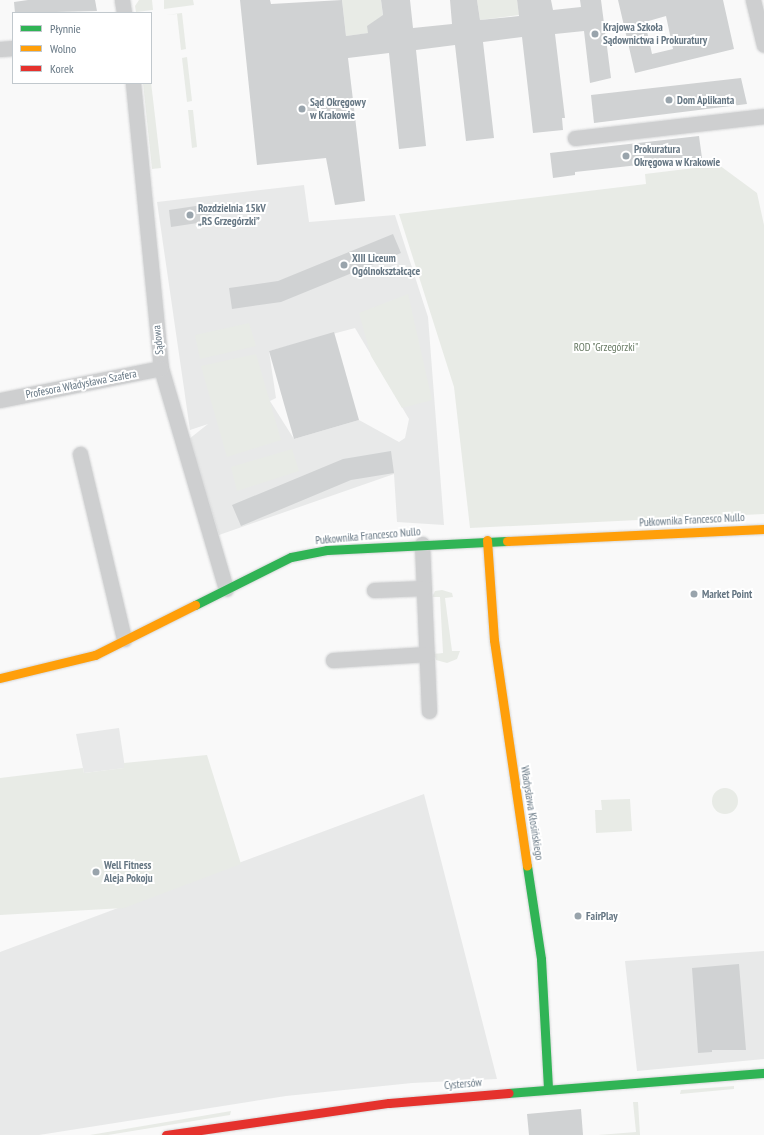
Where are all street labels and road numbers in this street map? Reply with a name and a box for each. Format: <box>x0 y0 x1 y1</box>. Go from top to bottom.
street label: Sądowa <box>150 325 166 355</box>
street label: Profesora Władysława Szafera <box>24 367 138 401</box>
street label: Pułkownika Francesco Nullo <box>639 511 745 529</box>
street label: Pułkownika Francesco Nullo <box>315 525 421 547</box>
street label: Władysława Kłosińskiego <box>518 765 546 861</box>
street label: Cystersów <box>444 1076 482 1092</box>

